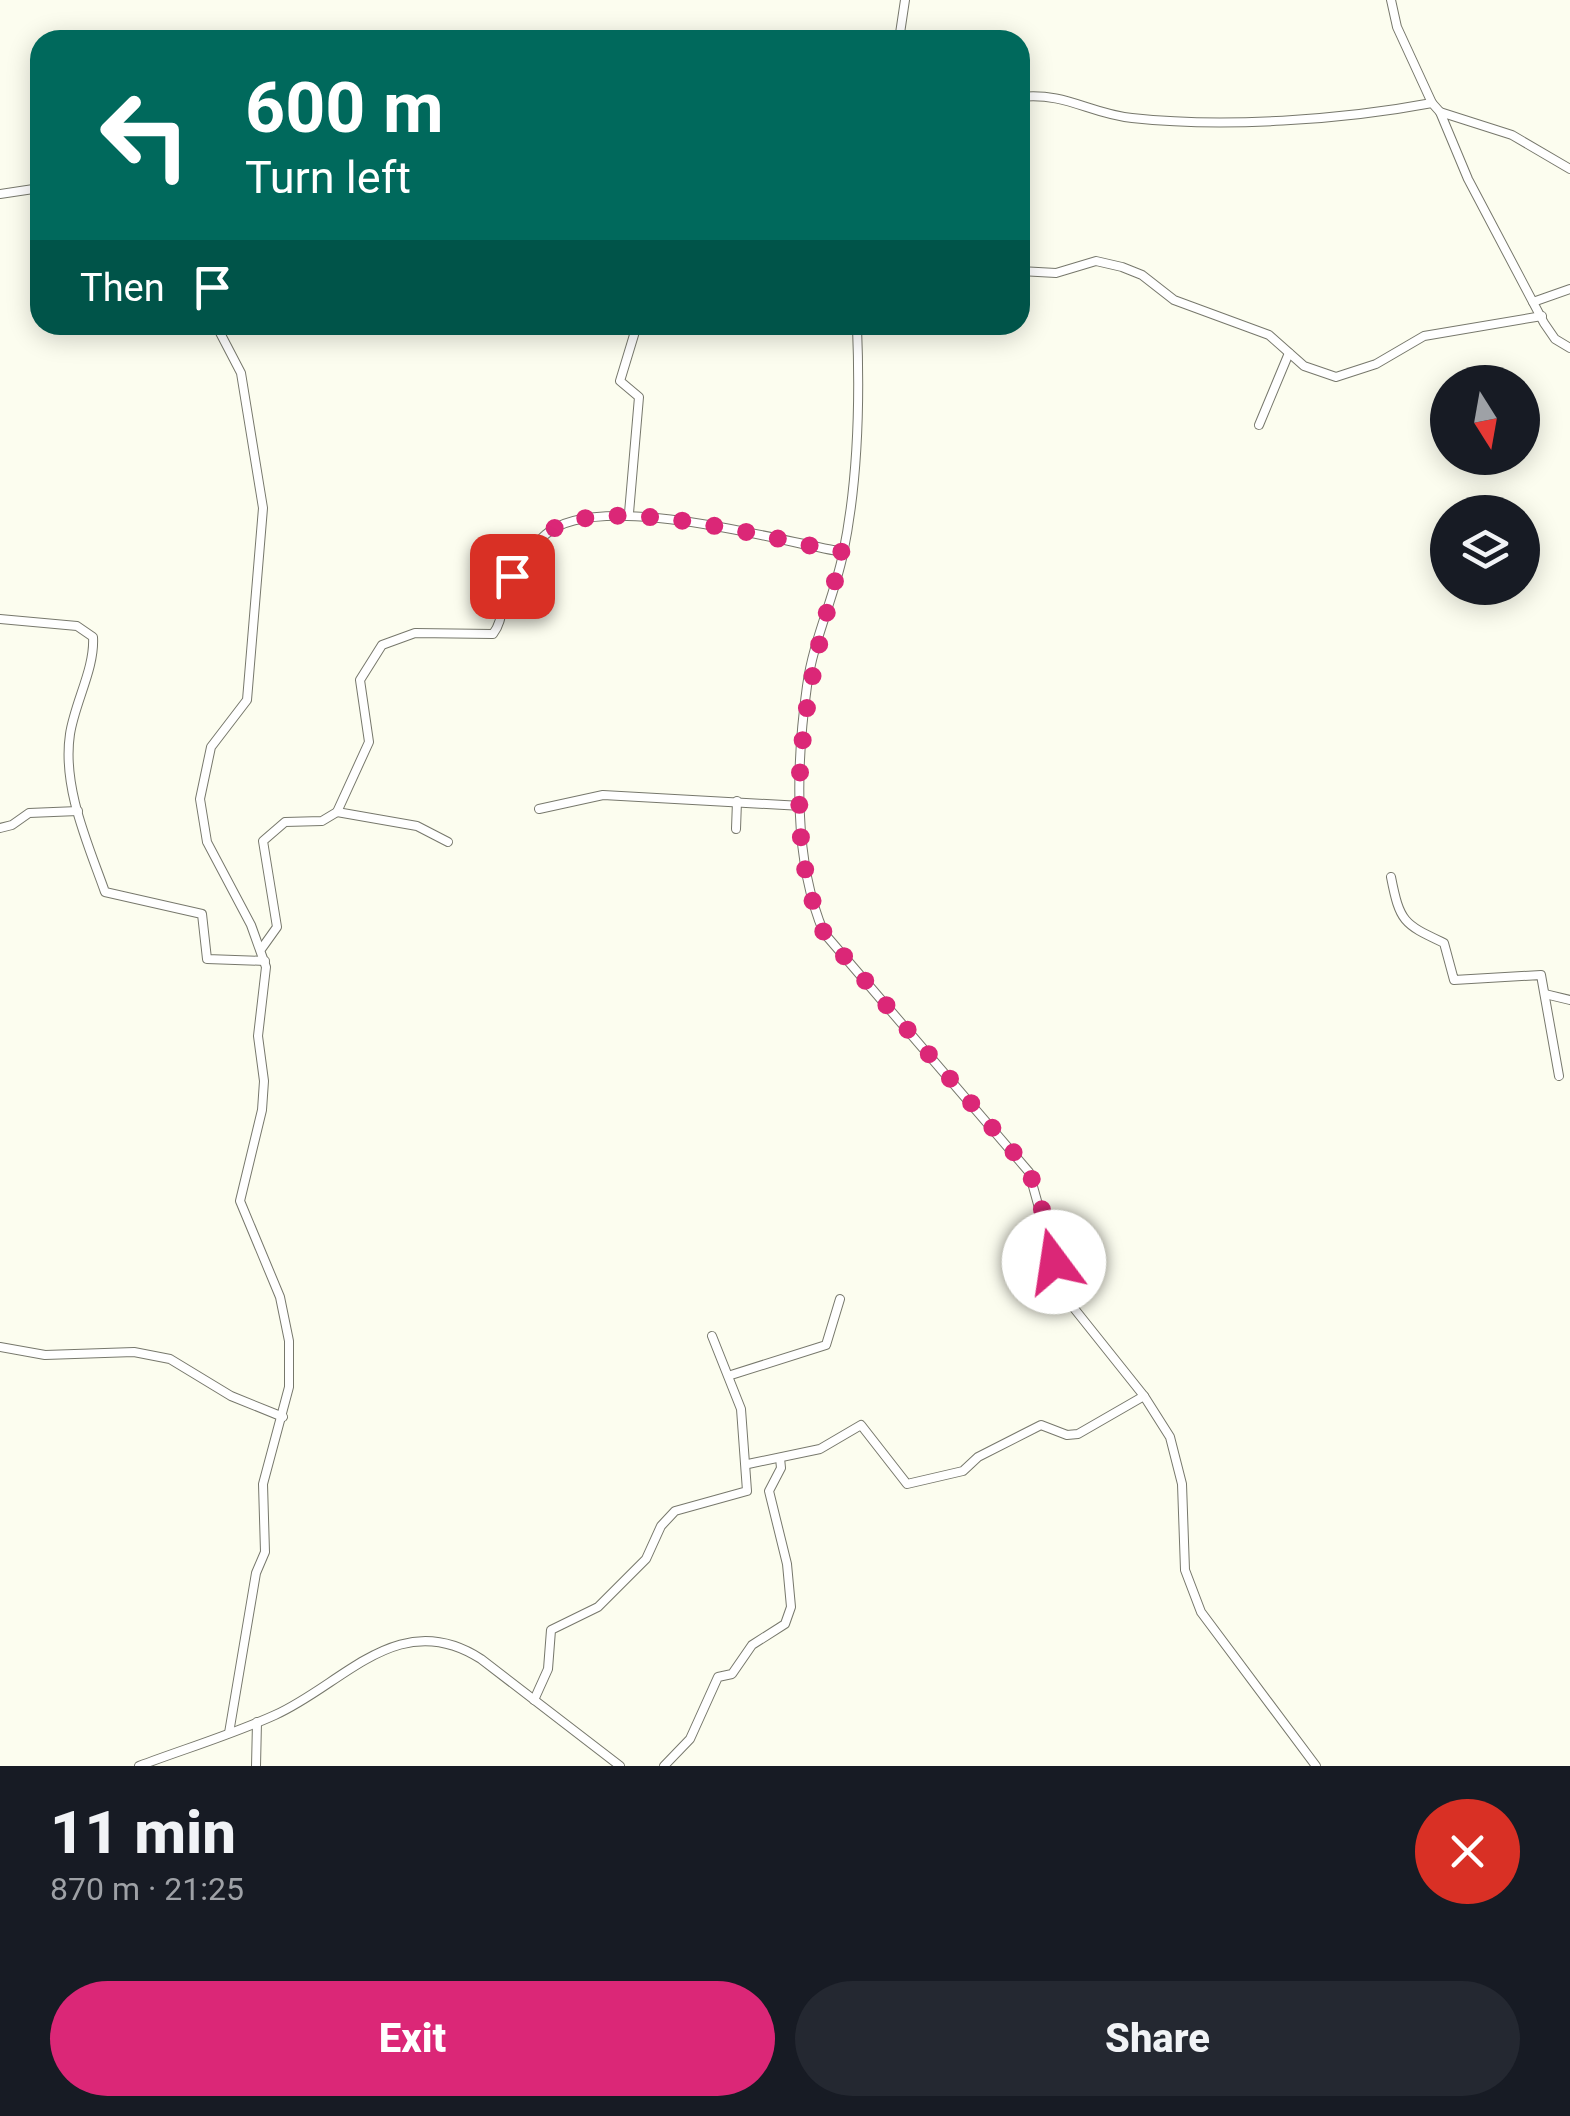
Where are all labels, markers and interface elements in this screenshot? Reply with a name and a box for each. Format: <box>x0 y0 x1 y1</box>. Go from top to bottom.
text: 600 m <box>245 67 444 149</box>
icon: left <box>80 70 210 200</box>
text: Turn left <box>245 151 411 204</box>
icon: arrive <box>185 260 240 315</box>
text: Then <box>80 266 165 310</box>
north arrow <box>1430 365 1540 475</box>
map controls <box>1430 365 1540 605</box>
button: layers <box>1430 495 1540 605</box>
pin <box>470 534 555 619</box>
icon: arrive <box>485 549 540 604</box>
position arrow <box>1002 1210 1106 1314</box>
text: 11 min <box>50 1797 236 1868</box>
button: close <box>1415 1799 1520 1904</box>
text: 870 m · 21:25 <box>50 1870 244 1908</box>
button: Exit <box>50 1981 775 2096</box>
button: Share <box>795 1981 1520 2096</box>

